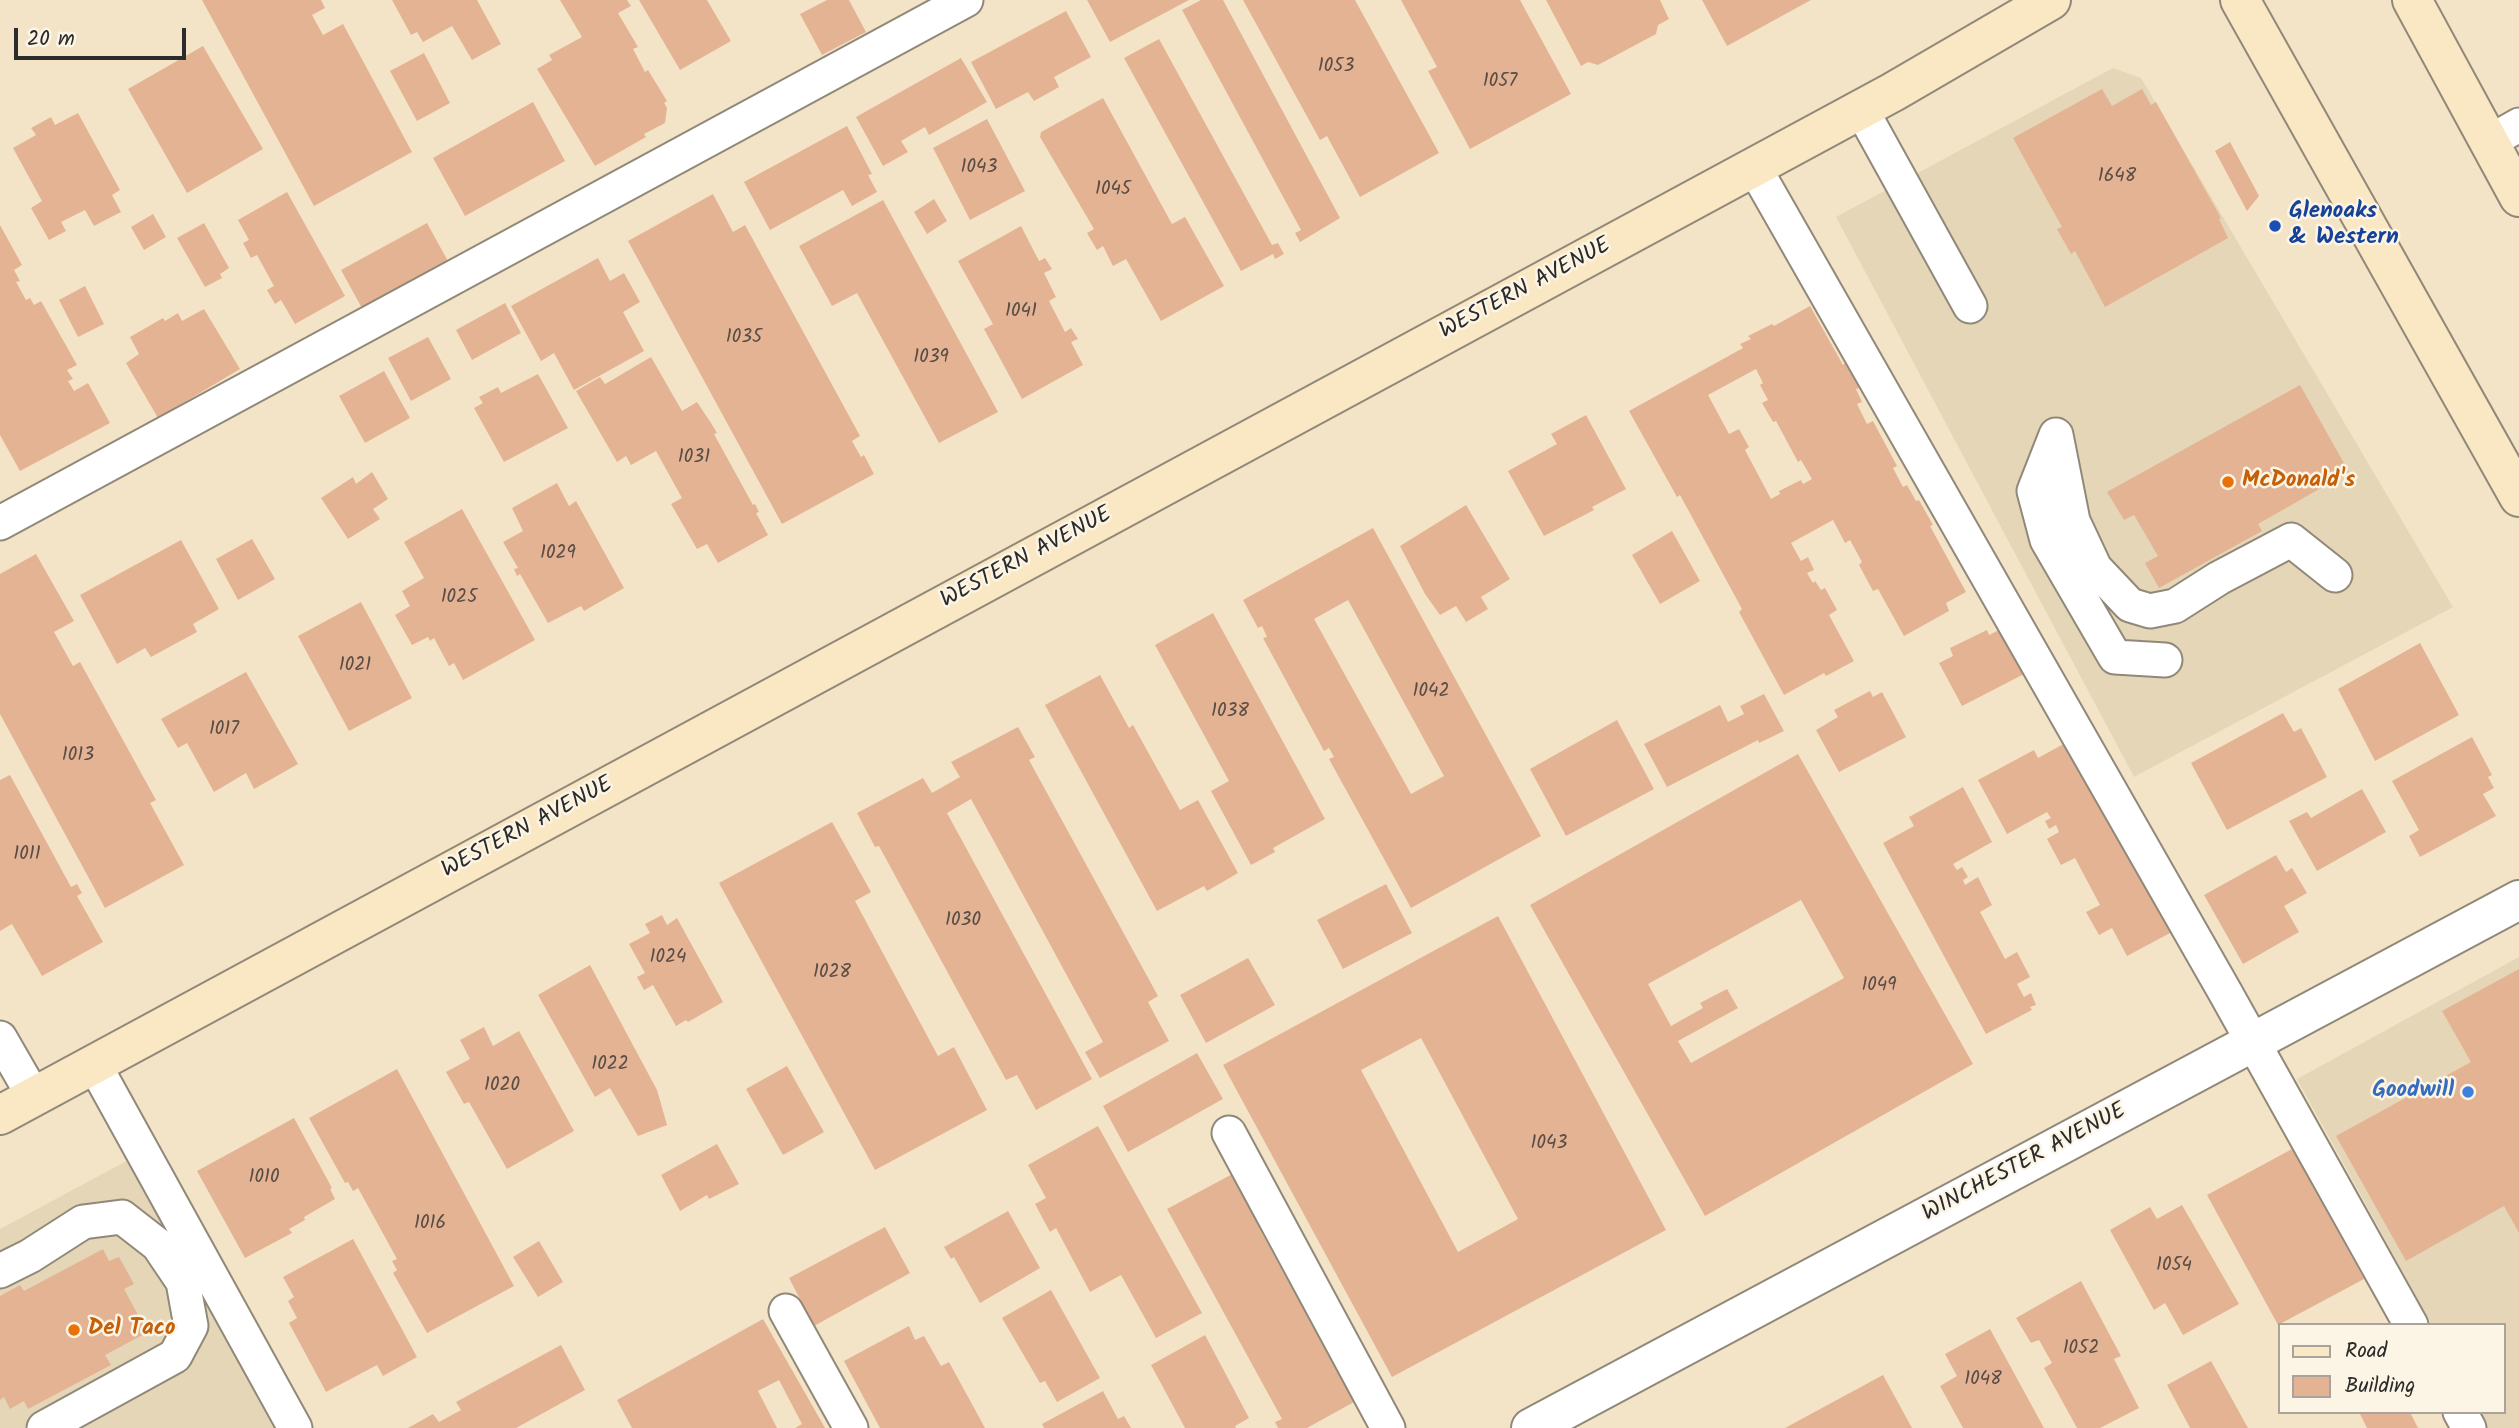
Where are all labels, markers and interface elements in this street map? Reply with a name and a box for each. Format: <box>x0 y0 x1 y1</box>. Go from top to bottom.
scale bar <box>18 14 189 58</box>
text: 20 m <box>27 23 75 56</box>
house number: 1053 <box>1318 57 1354 79</box>
house number: 1057 <box>1483 72 1517 94</box>
house number: 1043 <box>961 158 997 180</box>
house number: 1648 <box>2098 167 2136 189</box>
house number: 1045 <box>1095 180 1131 202</box>
place label: Glenoaks & Western <box>2289 199 2399 253</box>
marker: Glenoaks & Western <box>2267 218 2283 234</box>
street label: WESTERN AVENUE <box>1436 233 1616 347</box>
house number: 1041 <box>1005 302 1037 324</box>
house number: 1035 <box>726 328 762 350</box>
house number: 1039 <box>913 348 949 370</box>
house number: 1031 <box>678 448 710 470</box>
place label: McDonald's <box>2242 468 2355 496</box>
marker: McDonald's <box>2220 474 2236 490</box>
street label: WESTERN AVENUE <box>937 502 1117 616</box>
house number: 1029 <box>540 544 576 566</box>
house number: 1025 <box>441 588 477 610</box>
house number: 1021 <box>339 656 371 678</box>
house number: 1042 <box>1413 682 1449 704</box>
house number: 1038 <box>1211 702 1249 724</box>
house number: 1017 <box>209 720 239 742</box>
house number: 1013 <box>62 746 94 768</box>
street label: WESTERN AVENUE <box>438 772 618 886</box>
house number: 1011 <box>13 845 41 867</box>
house number: 1030 <box>945 911 981 933</box>
house number: 1024 <box>650 948 686 970</box>
house number: 1028 <box>813 963 851 985</box>
house number: 1049 <box>1861 976 1897 998</box>
house number: 1022 <box>591 1055 629 1077</box>
house number: 1020 <box>484 1076 520 1098</box>
place label: Goodwill <box>2372 1078 2454 1106</box>
marker: Goodwill <box>2460 1084 2476 1100</box>
street label: WINCHESTER AVENUE <box>1919 1099 2131 1229</box>
house number: 1043 <box>1531 1134 1567 1156</box>
house number: 1010 <box>249 1168 279 1190</box>
house number: 1016 <box>414 1214 446 1236</box>
house number: 1054 <box>2156 1256 2192 1278</box>
place label: Del Taco <box>88 1316 175 1344</box>
marker: Del Taco <box>66 1322 82 1338</box>
legend <box>2278 1323 2505 1414</box>
text: Road <box>2345 1335 2387 1368</box>
house number: 1052 <box>2063 1339 2099 1361</box>
house number: 1048 <box>1964 1370 2002 1392</box>
text: Building <box>2345 1370 2415 1403</box>

